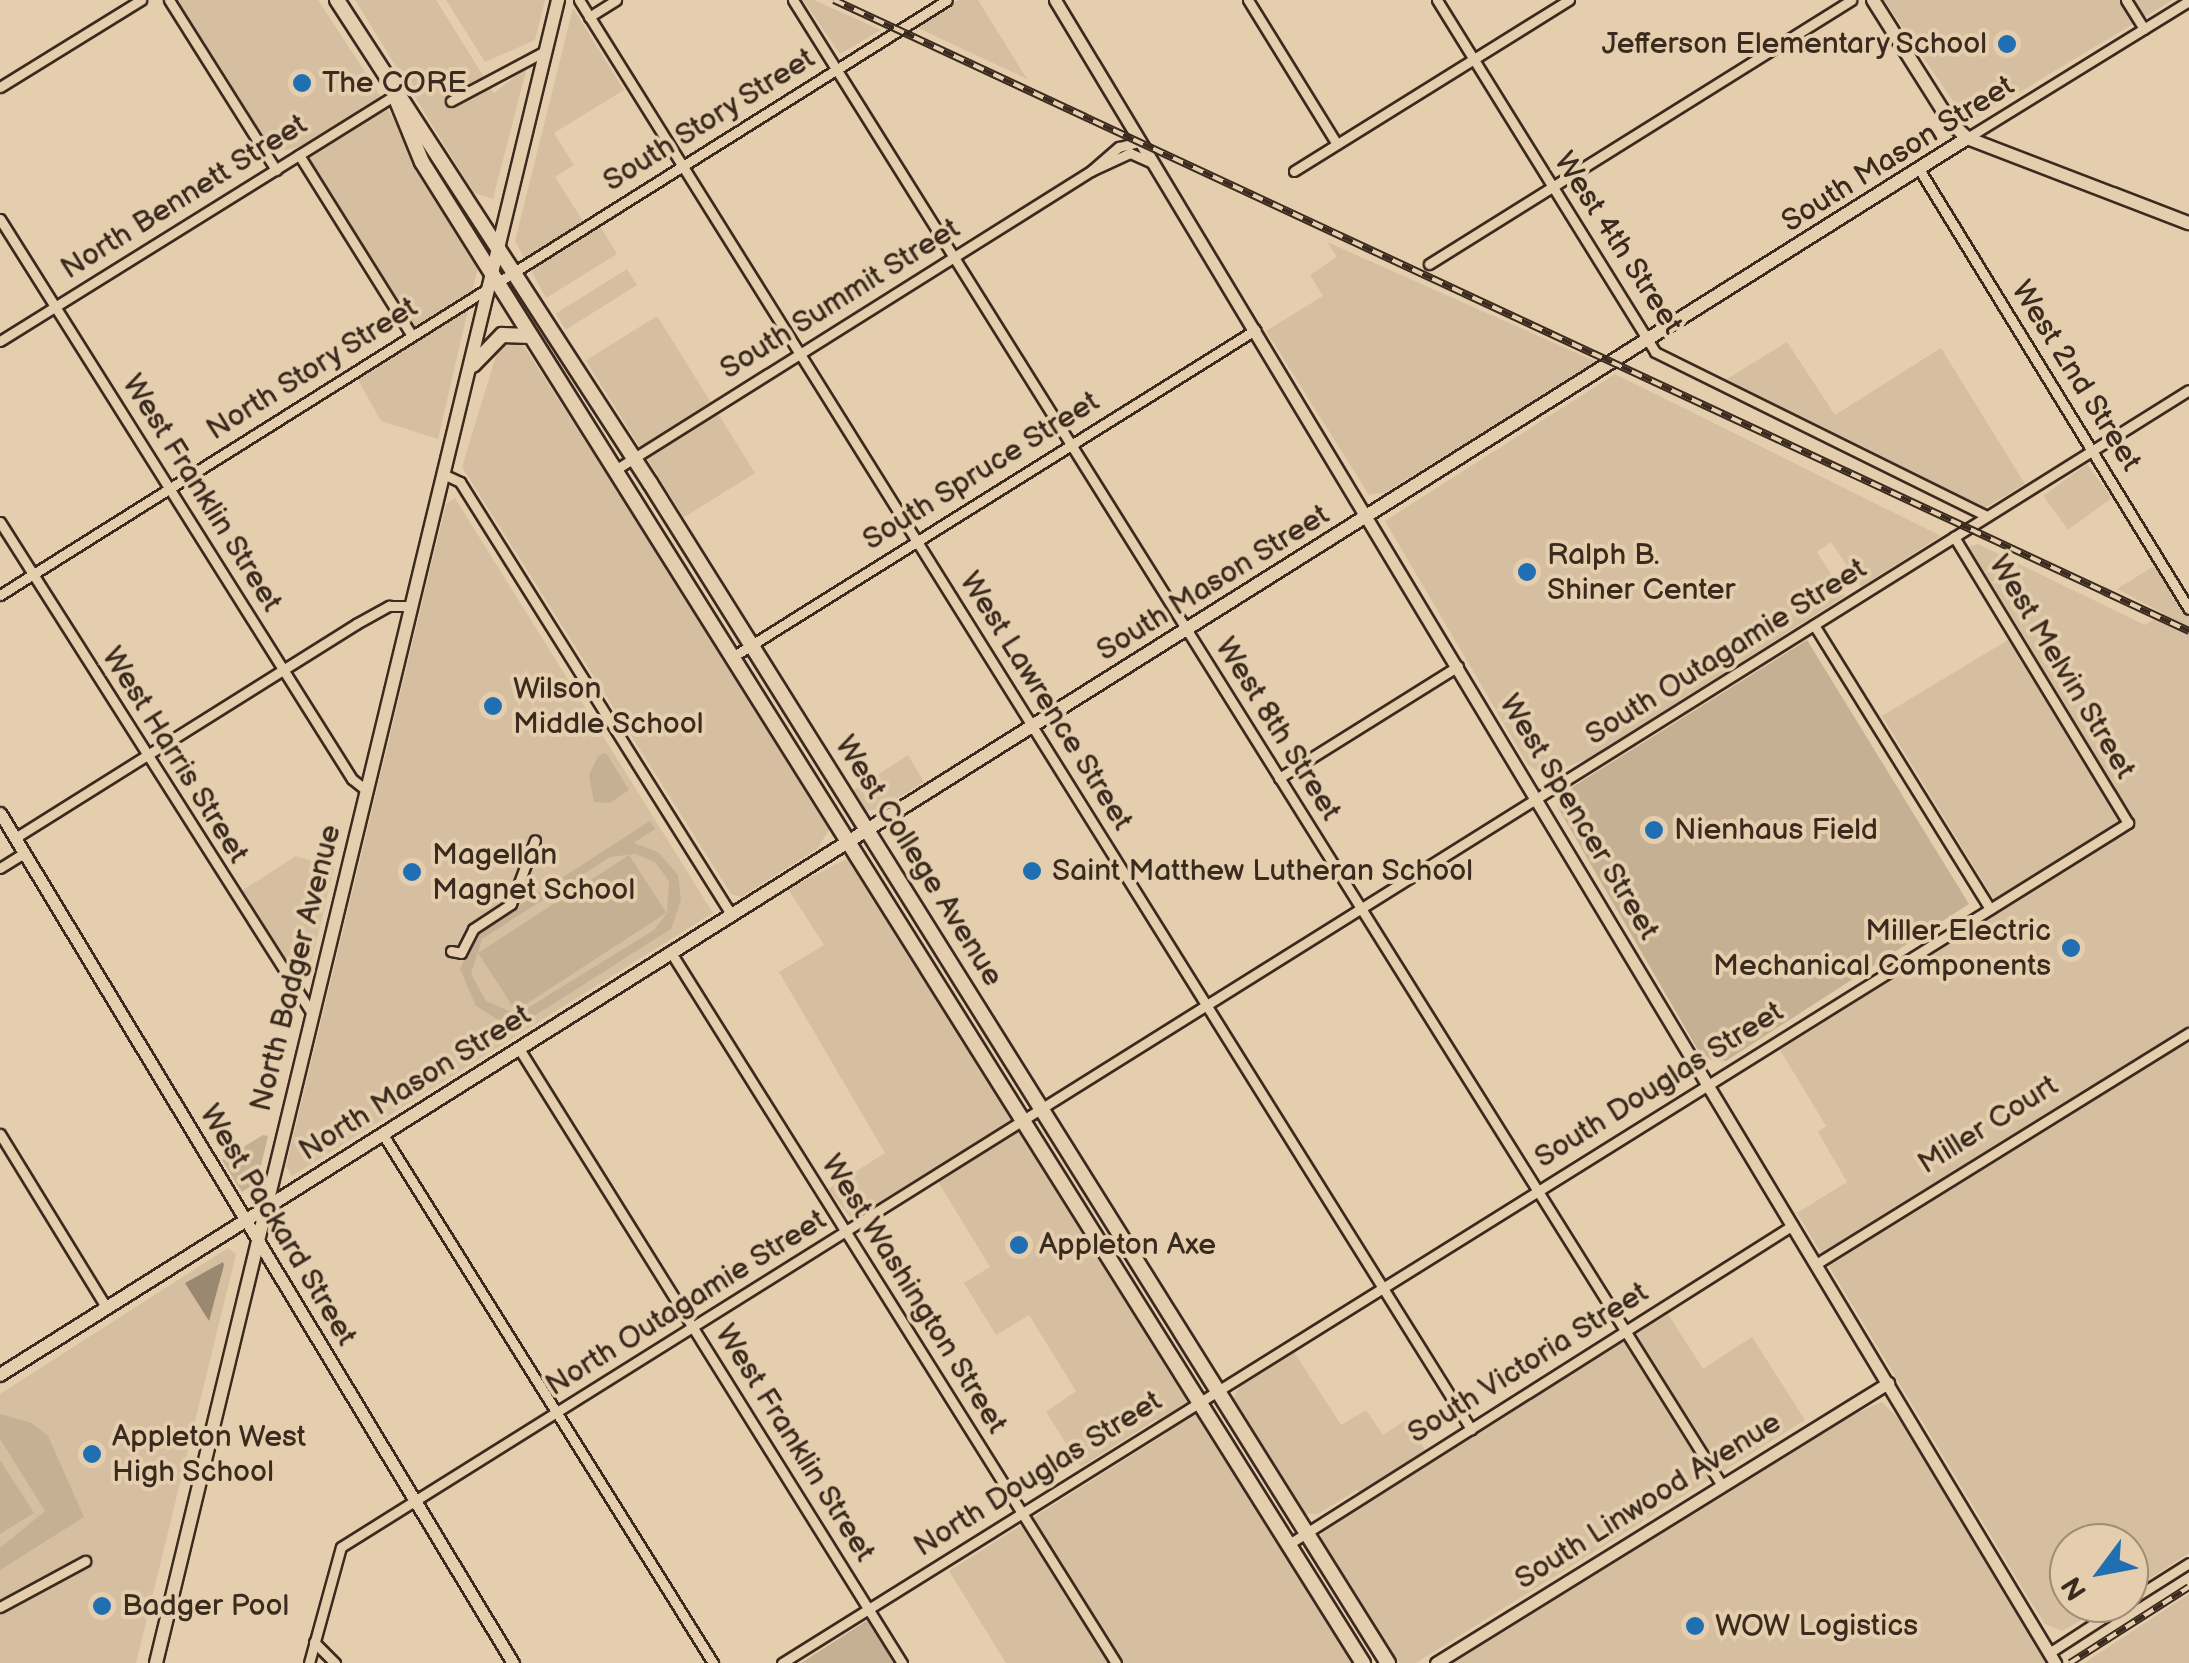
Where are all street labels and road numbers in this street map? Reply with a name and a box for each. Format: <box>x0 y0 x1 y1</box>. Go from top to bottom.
street label: South Story Street <box>595 40 823 200</box>
street label: South Mason Street <box>1775 68 2021 240</box>
street label: North Bennett Street <box>54 107 314 287</box>
street label: West 4th Street <box>1546 145 1690 341</box>
street label: South Summit Street <box>713 210 967 388</box>
street label: West 2nd Street <box>2003 274 2149 478</box>
street label: North Story Street <box>199 289 425 449</box>
street label: West Franklin Street <box>114 368 290 618</box>
street label: South Spruce Street <box>856 383 1106 559</box>
street label: South Mason Street <box>1090 497 1336 669</box>
street label: West Melvin Street <box>1981 549 2143 785</box>
street label: South Outagamie Street <box>1579 551 1873 753</box>
street label: West Lawrence Street <box>952 565 1140 837</box>
street label: West 8th Street <box>1207 631 1349 827</box>
street label: West Harris Street <box>94 640 256 870</box>
street label: West Spencer Street <box>1491 687 1667 947</box>
street label: West College Avenue <box>827 729 1011 993</box>
street label: North Badger Avenue <box>243 821 349 1115</box>
street label: South Douglas Street <box>1528 994 1790 1176</box>
street label: North Mason Street <box>292 997 538 1169</box>
street label: Miller Court <box>1911 1068 2065 1182</box>
street label: West Packard Street <box>192 1098 364 1352</box>
street label: West Washington Street <box>813 1147 1015 1441</box>
street label: North Outagamie Street <box>539 1202 833 1404</box>
street label: South Victoria Street <box>1401 1274 1655 1452</box>
street label: West Franklin Street <box>707 1318 883 1568</box>
street label: North Douglas Street <box>907 1383 1169 1565</box>
street label: South Linwood Avenue <box>1509 1405 1787 1597</box>

